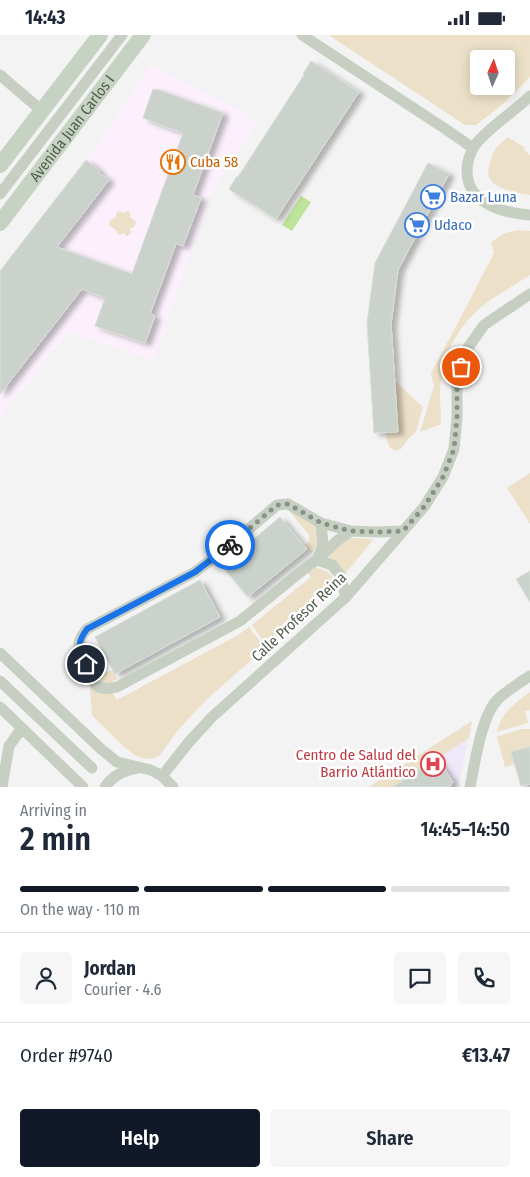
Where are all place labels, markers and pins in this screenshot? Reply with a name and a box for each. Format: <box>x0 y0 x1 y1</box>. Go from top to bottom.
restaurant icon: Cuba 58 <box>160 149 186 175</box>
place label: Cuba 58 <box>190 153 238 171</box>
supermarket icon: Bazar Luna <box>420 184 446 210</box>
place label: Bazar Luna <box>450 188 517 206</box>
supermarket icon: Udaco <box>404 212 430 238</box>
place label: Udaco <box>434 216 472 234</box>
pin <box>440 346 482 388</box>
pin <box>65 643 107 685</box>
place label: Centro de Salud del Barrio Atlántico <box>296 746 416 781</box>
hospital icon: Centro de Salud del Barrio Atlántico <box>420 751 446 777</box>

